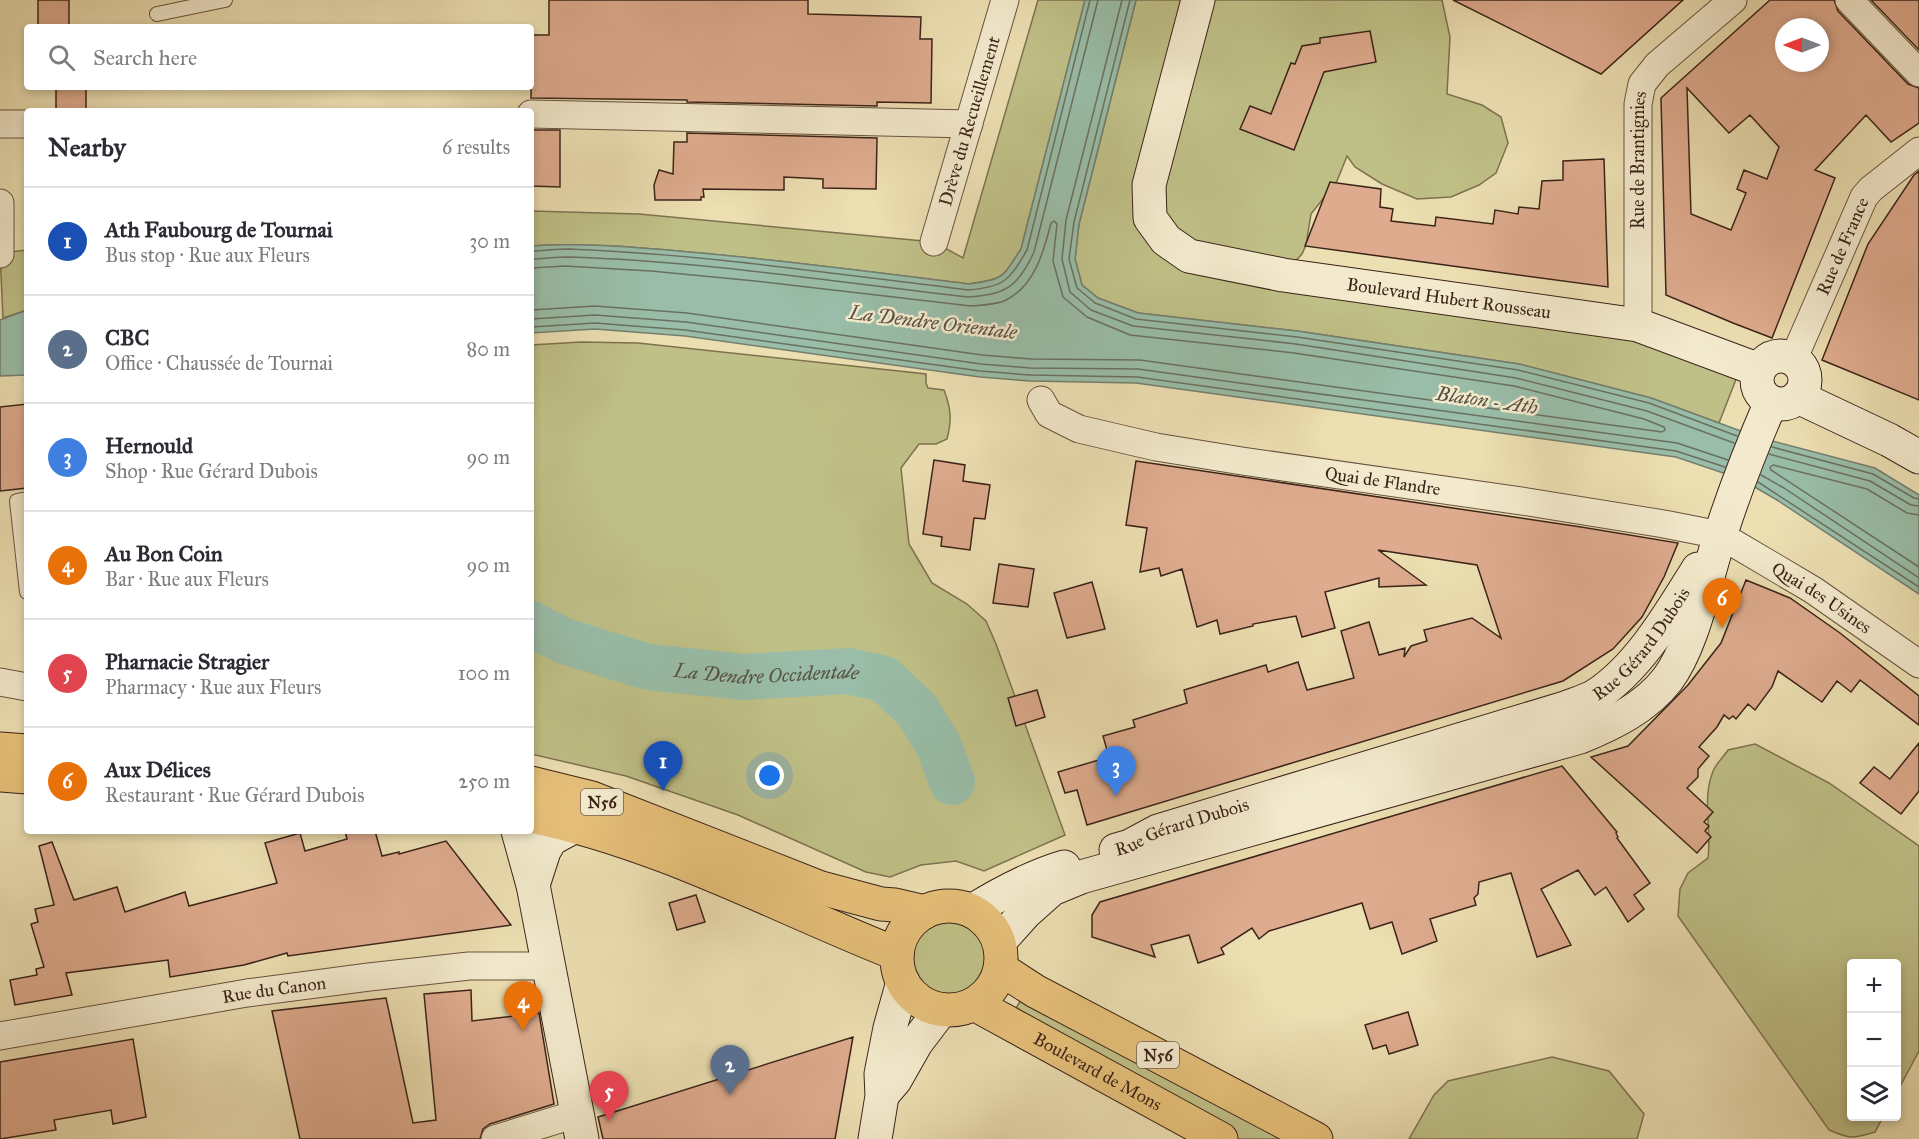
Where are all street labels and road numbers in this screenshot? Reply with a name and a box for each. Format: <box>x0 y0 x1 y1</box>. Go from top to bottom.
street label: Drève du Recueillement <box>934 33 1005 209</box>
street label: Rue de Brantignies <box>1627 89 1651 229</box>
street label: Rue de France <box>1812 194 1873 299</box>
street label: Boulevard Hubert Rousseau <box>1345 273 1553 324</box>
street label: Quai de Flandre <box>1324 462 1442 500</box>
street label: Quai des Usines <box>1768 557 1876 638</box>
street label: Rue Gérard Dubois <box>1588 583 1695 705</box>
road number: N56 <box>581 789 623 815</box>
street label: Rue Gérard Dubois <box>1112 793 1252 861</box>
street label: Rue du Canon <box>220 972 328 1008</box>
street label: Boulevard de Mons <box>1030 1028 1166 1116</box>
road number: N56 <box>1137 1042 1179 1068</box>

